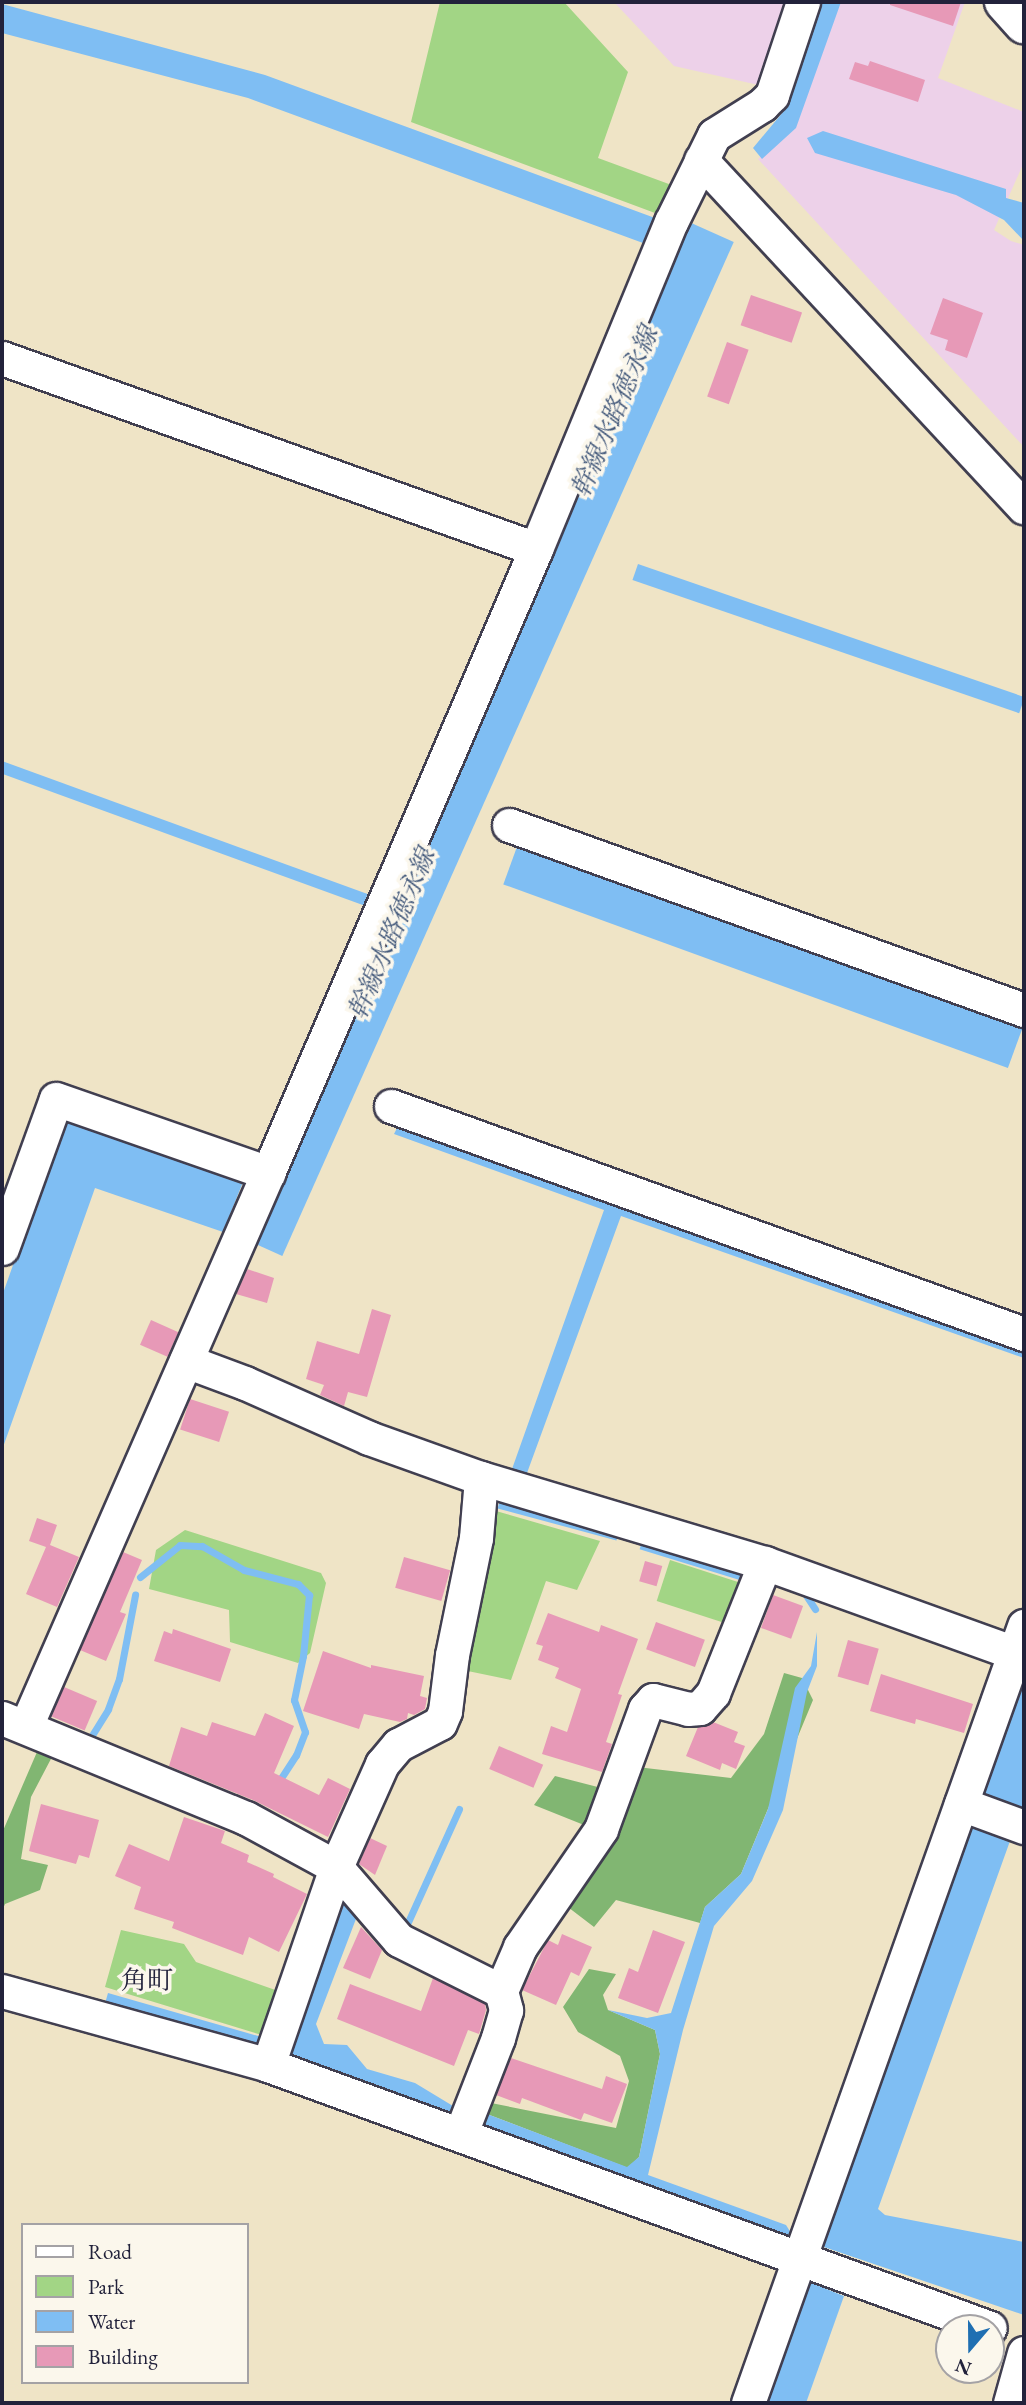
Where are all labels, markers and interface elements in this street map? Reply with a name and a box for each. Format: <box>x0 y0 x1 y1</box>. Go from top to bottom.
water label: 幹線水路徳永線 <box>565 322 665 502</box>
water label: 幹線水路徳永線 <box>342 844 442 1024</box>
district label: 角町 <box>121 1965 173 1997</box>
legend <box>21 2223 248 2384</box>
text: Road <box>88 2238 132 2265</box>
text: Park <box>88 2273 124 2300</box>
text: Water <box>88 2308 135 2335</box>
north arrow <box>935 2314 1005 2384</box>
text: Building <box>88 2343 158 2370</box>
text: N <box>952 2353 975 2382</box>

